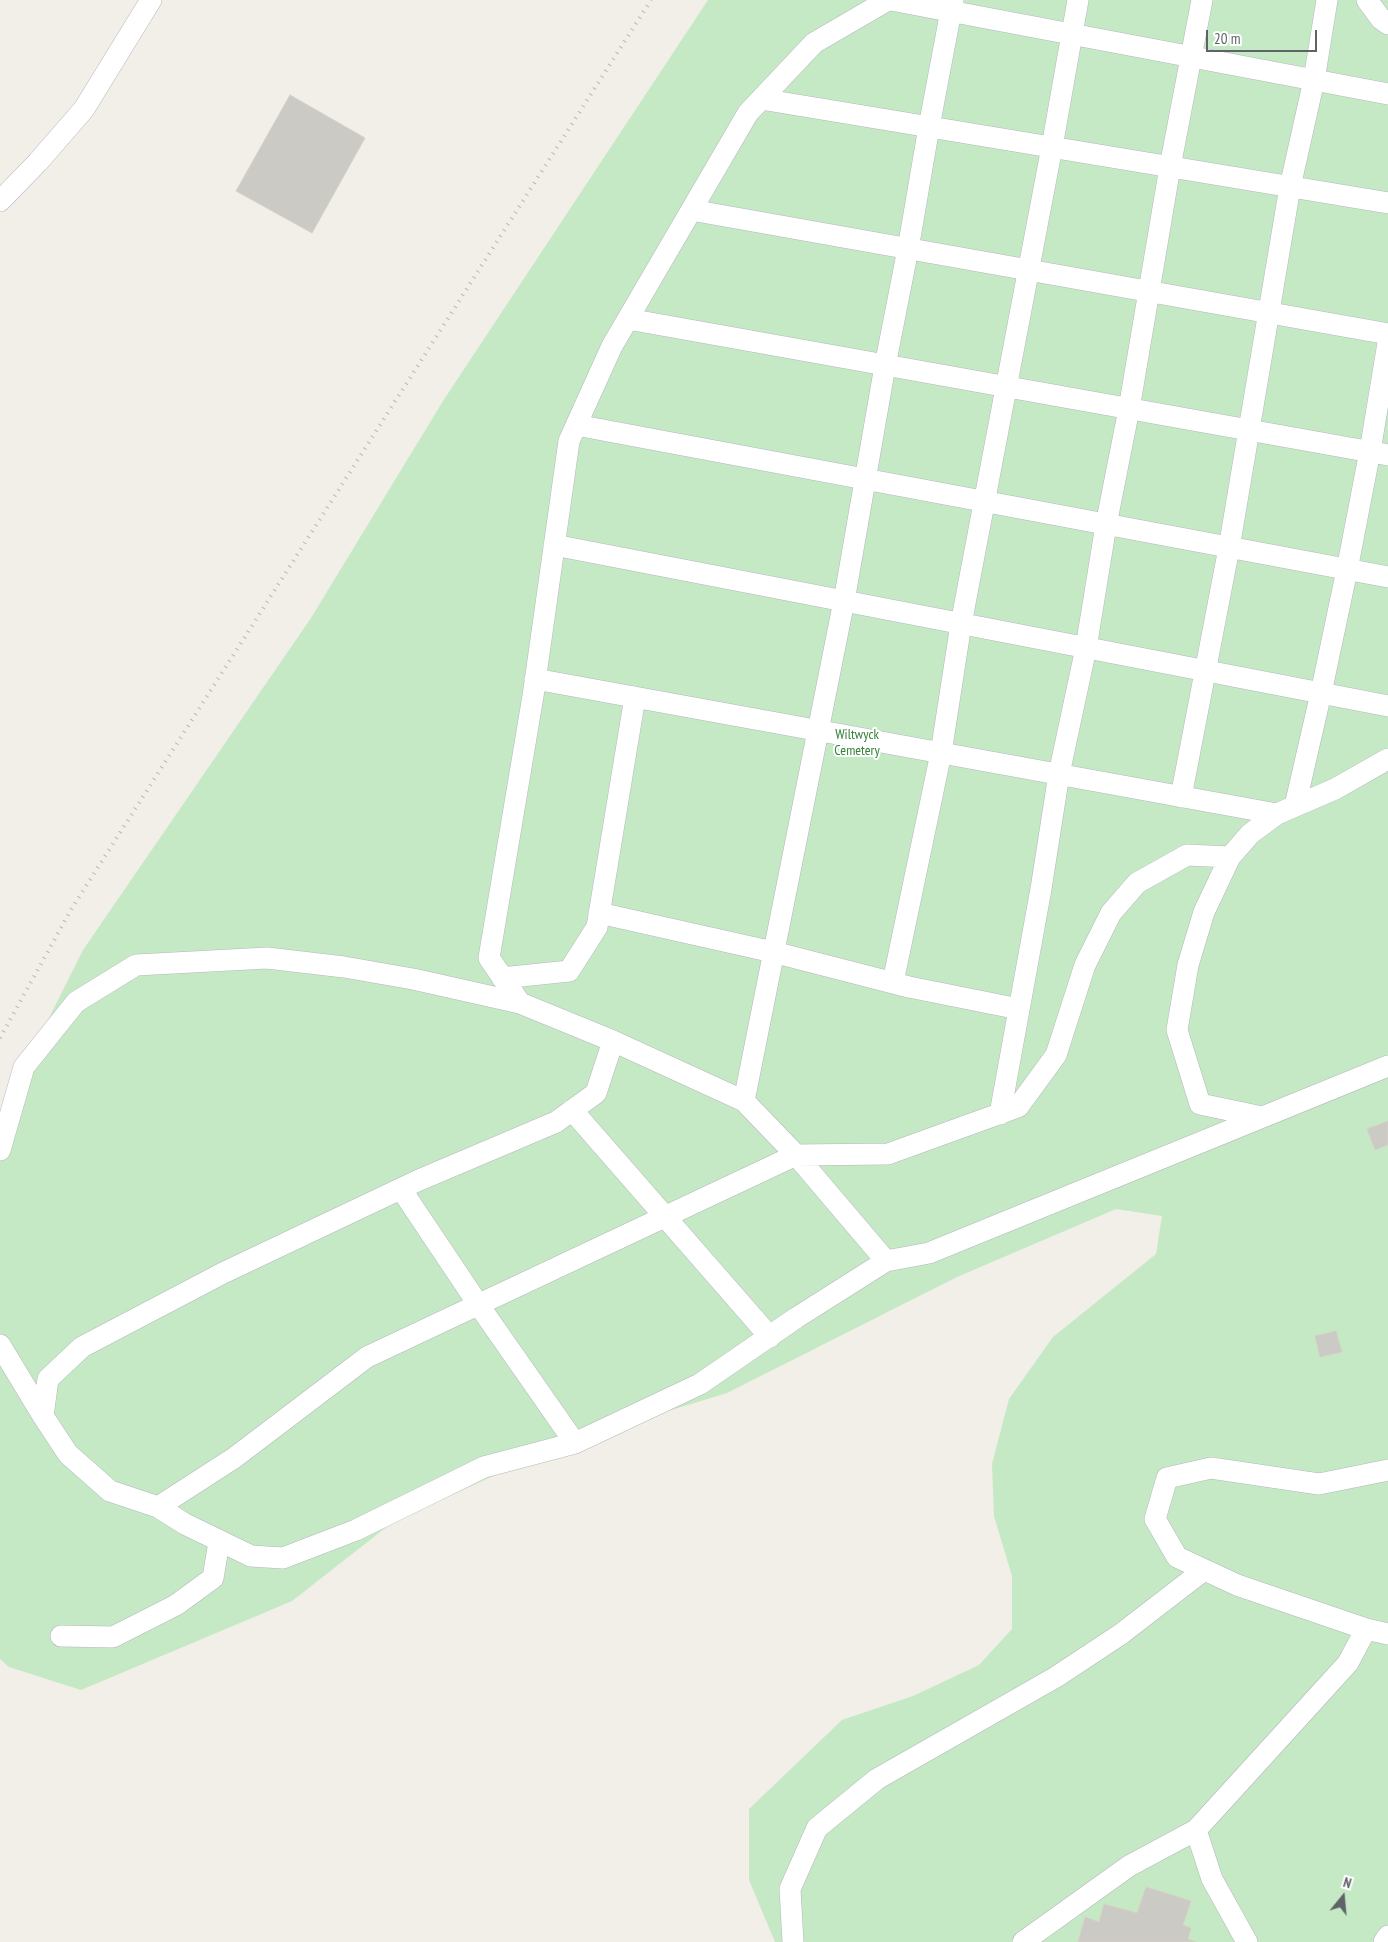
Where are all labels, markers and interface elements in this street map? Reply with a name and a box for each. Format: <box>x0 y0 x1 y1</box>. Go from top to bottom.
scale bar <box>1208 20 1319 52</box>
text: 20 m <box>1214 29 1240 48</box>
park label: Wiltwyck Cemetery <box>834 727 880 760</box>
north arrow <box>1318 1872 1368 1922</box>
text: N <box>1341 1873 1354 1892</box>

